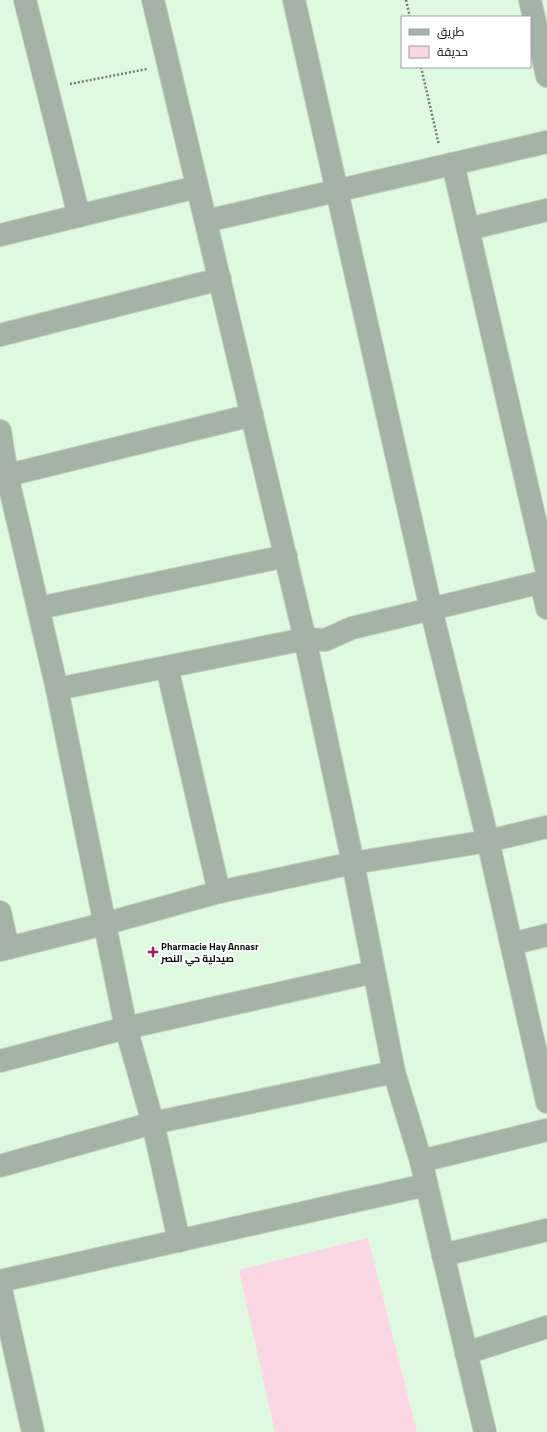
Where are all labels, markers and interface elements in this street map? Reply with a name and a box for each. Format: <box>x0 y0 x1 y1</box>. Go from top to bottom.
legend <box>401 16 531 68</box>
text: طريق <box>437 22 465 41</box>
text: حديقة <box>437 42 468 61</box>
place label: Pharmacie Hay Annasr صيدلية حي النصر <box>160 939 259 967</box>
marker: Pharmacie Hay Annasr صيدلية حي النصر <box>148 947 158 957</box>

